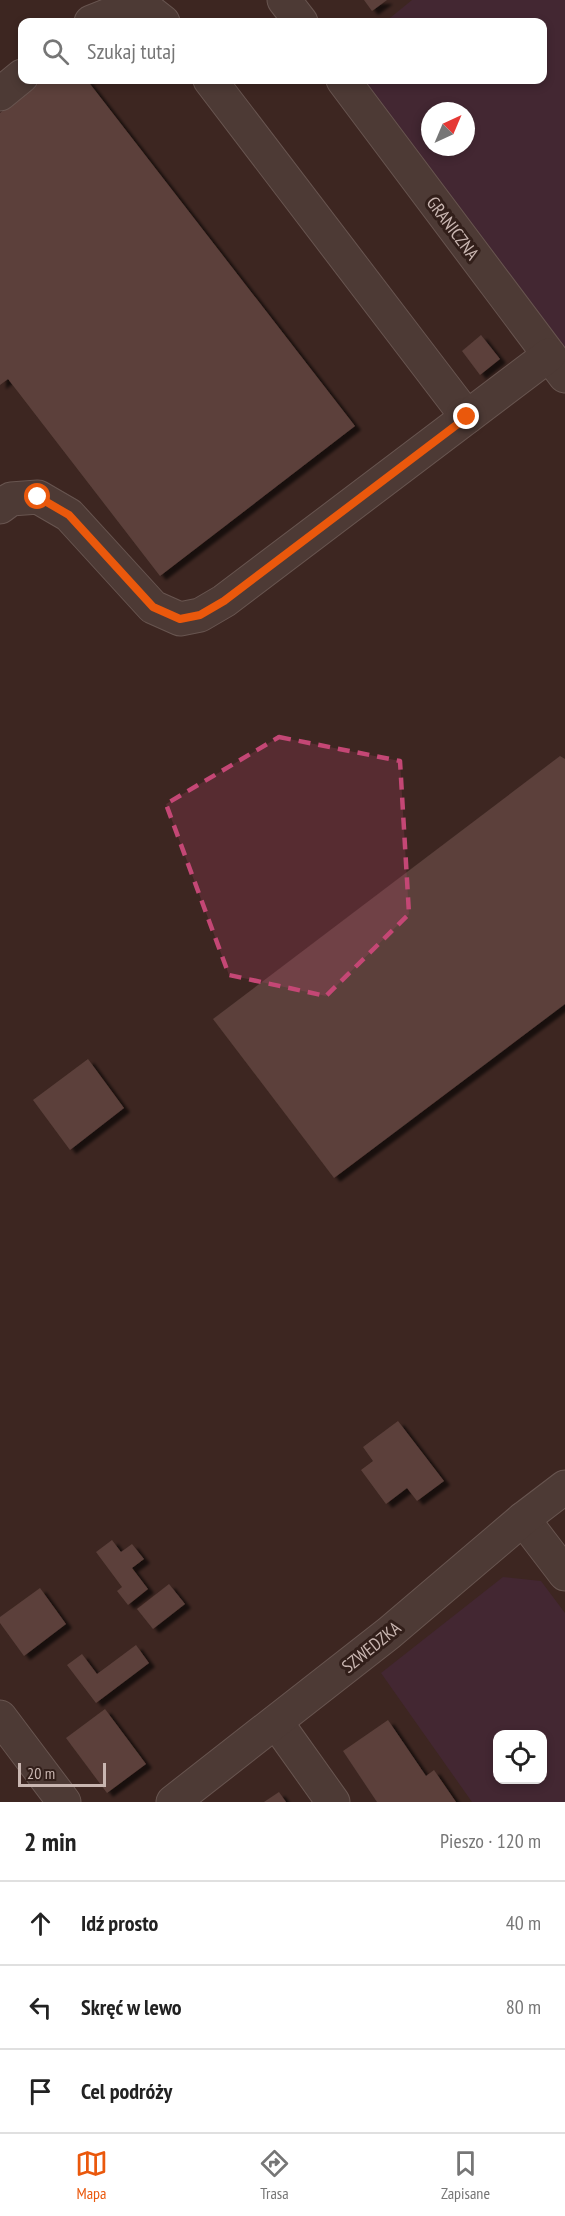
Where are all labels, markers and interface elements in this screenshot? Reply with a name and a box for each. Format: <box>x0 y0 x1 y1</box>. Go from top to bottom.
search box <box>18 18 547 84</box>
icon: search <box>39 35 72 68</box>
text: Szukaj tutaj <box>87 37 176 65</box>
north arrow <box>421 102 475 156</box>
street label: GRANICZNA <box>422 192 485 265</box>
route end <box>453 403 479 429</box>
route start <box>24 483 50 509</box>
street label: SZWEDZKA <box>337 1616 406 1678</box>
map controls <box>493 1730 547 1784</box>
button: locate <box>493 1730 547 1784</box>
scale bar <box>18 1760 106 1788</box>
text: 20 m <box>27 1763 55 1783</box>
text: 2 min <box>24 1825 77 1858</box>
text: Pieszo · 120 m <box>440 1828 541 1854</box>
icon: ahead <box>24 1907 57 1940</box>
text: Idź prosto <box>81 1909 158 1937</box>
text: 40 m <box>506 1910 541 1936</box>
icon: left <box>24 1991 57 2024</box>
text: Skręć w lewo <box>81 1993 182 2021</box>
text: 80 m <box>506 1994 541 2020</box>
icon: arrive <box>24 2075 57 2108</box>
text: Cel podróży <box>81 2077 172 2105</box>
tab: Mapa <box>75 2147 108 2203</box>
tab: Trasa <box>258 2147 291 2203</box>
tab: Zapisane <box>441 2147 490 2203</box>

